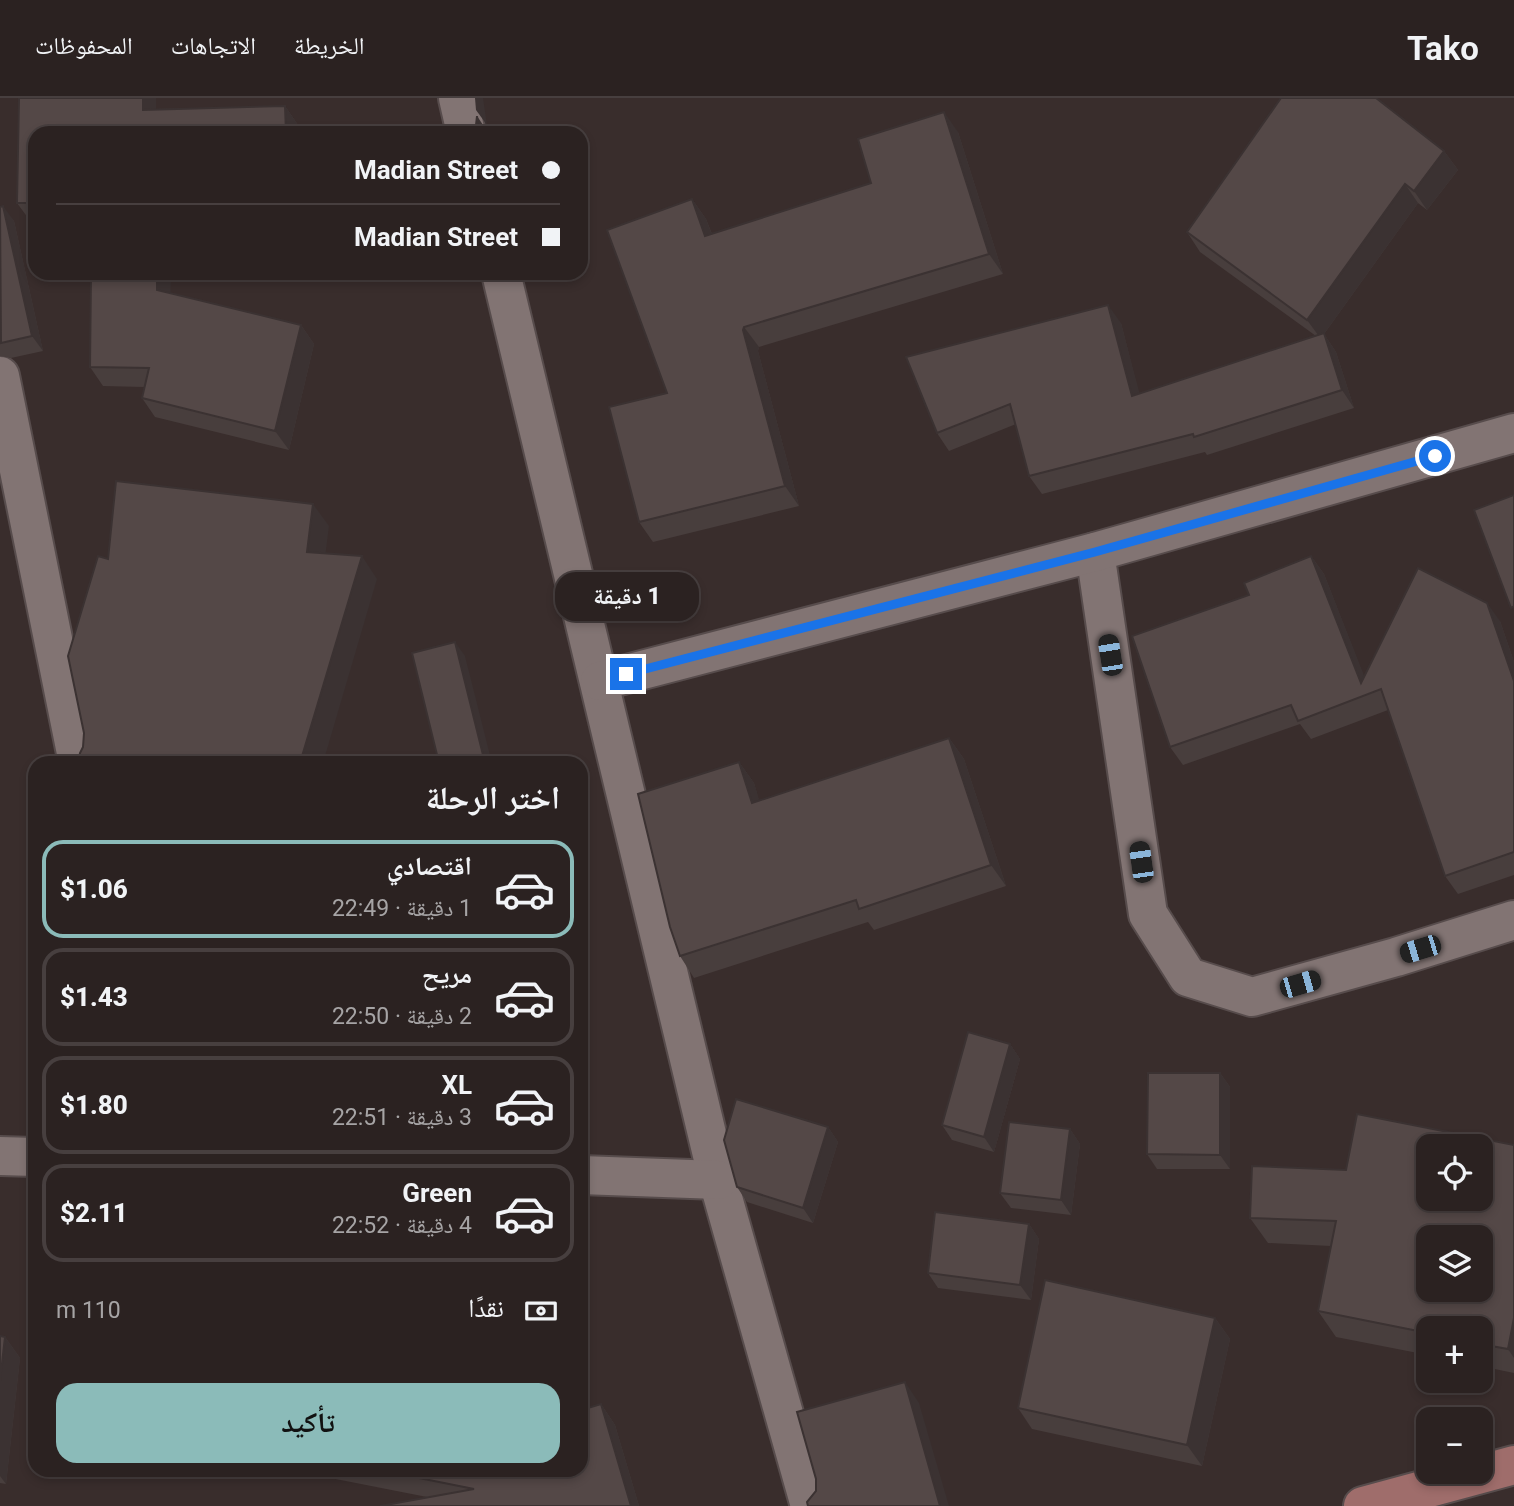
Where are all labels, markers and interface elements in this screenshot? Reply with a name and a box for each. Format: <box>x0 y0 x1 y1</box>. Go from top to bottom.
text: Tako <box>1407 29 1479 68</box>
text: المحفوظات <box>35 32 133 60</box>
text: الاتجاهات <box>171 32 256 60</box>
text: الخريطة <box>294 32 365 60</box>
text: Madian Street <box>354 155 518 185</box>
text: Madian Street <box>354 222 518 252</box>
route start <box>1419 440 1451 472</box>
callout: 1 دقيقة <box>554 573 698 622</box>
text: 1 دقيقة <box>593 583 661 610</box>
car <box>1097 633 1124 677</box>
route end <box>610 658 642 690</box>
text: اختر الرحلة <box>426 779 560 817</box>
car <box>1128 840 1155 884</box>
text: اقتصادي <box>387 851 472 881</box>
icon: car <box>493 858 556 921</box>
text: $1.06 <box>60 874 128 904</box>
text: 1 دقيقة · 22:49 <box>332 895 472 922</box>
car <box>1397 933 1444 965</box>
text: مريح <box>422 959 472 989</box>
icon: car <box>493 966 556 1029</box>
car <box>1277 968 1324 1000</box>
text: $1.43 <box>60 982 128 1012</box>
text: 2 دقيقة · 22:50 <box>332 1003 472 1030</box>
text: XL <box>441 1070 472 1100</box>
icon: car <box>493 1074 556 1137</box>
text: $1.80 <box>60 1090 128 1120</box>
text: 3 دقيقة · 22:51 <box>332 1104 472 1131</box>
map controls <box>1416 1134 1493 1484</box>
button: locate <box>1416 1134 1493 1211</box>
text: Green <box>402 1178 472 1208</box>
icon: car <box>493 1182 556 1245</box>
text: $2.11 <box>60 1198 128 1228</box>
text: 4 دقيقة · 22:52 <box>332 1212 472 1239</box>
button: layers <box>1416 1225 1493 1302</box>
icon: cash <box>522 1292 560 1330</box>
text: نقدًا <box>468 1293 504 1323</box>
text: 110 m <box>56 1297 121 1324</box>
button: + <box>1416 1316 1493 1393</box>
button: تأكيد <box>56 1383 560 1463</box>
button: − <box>1416 1407 1493 1484</box>

